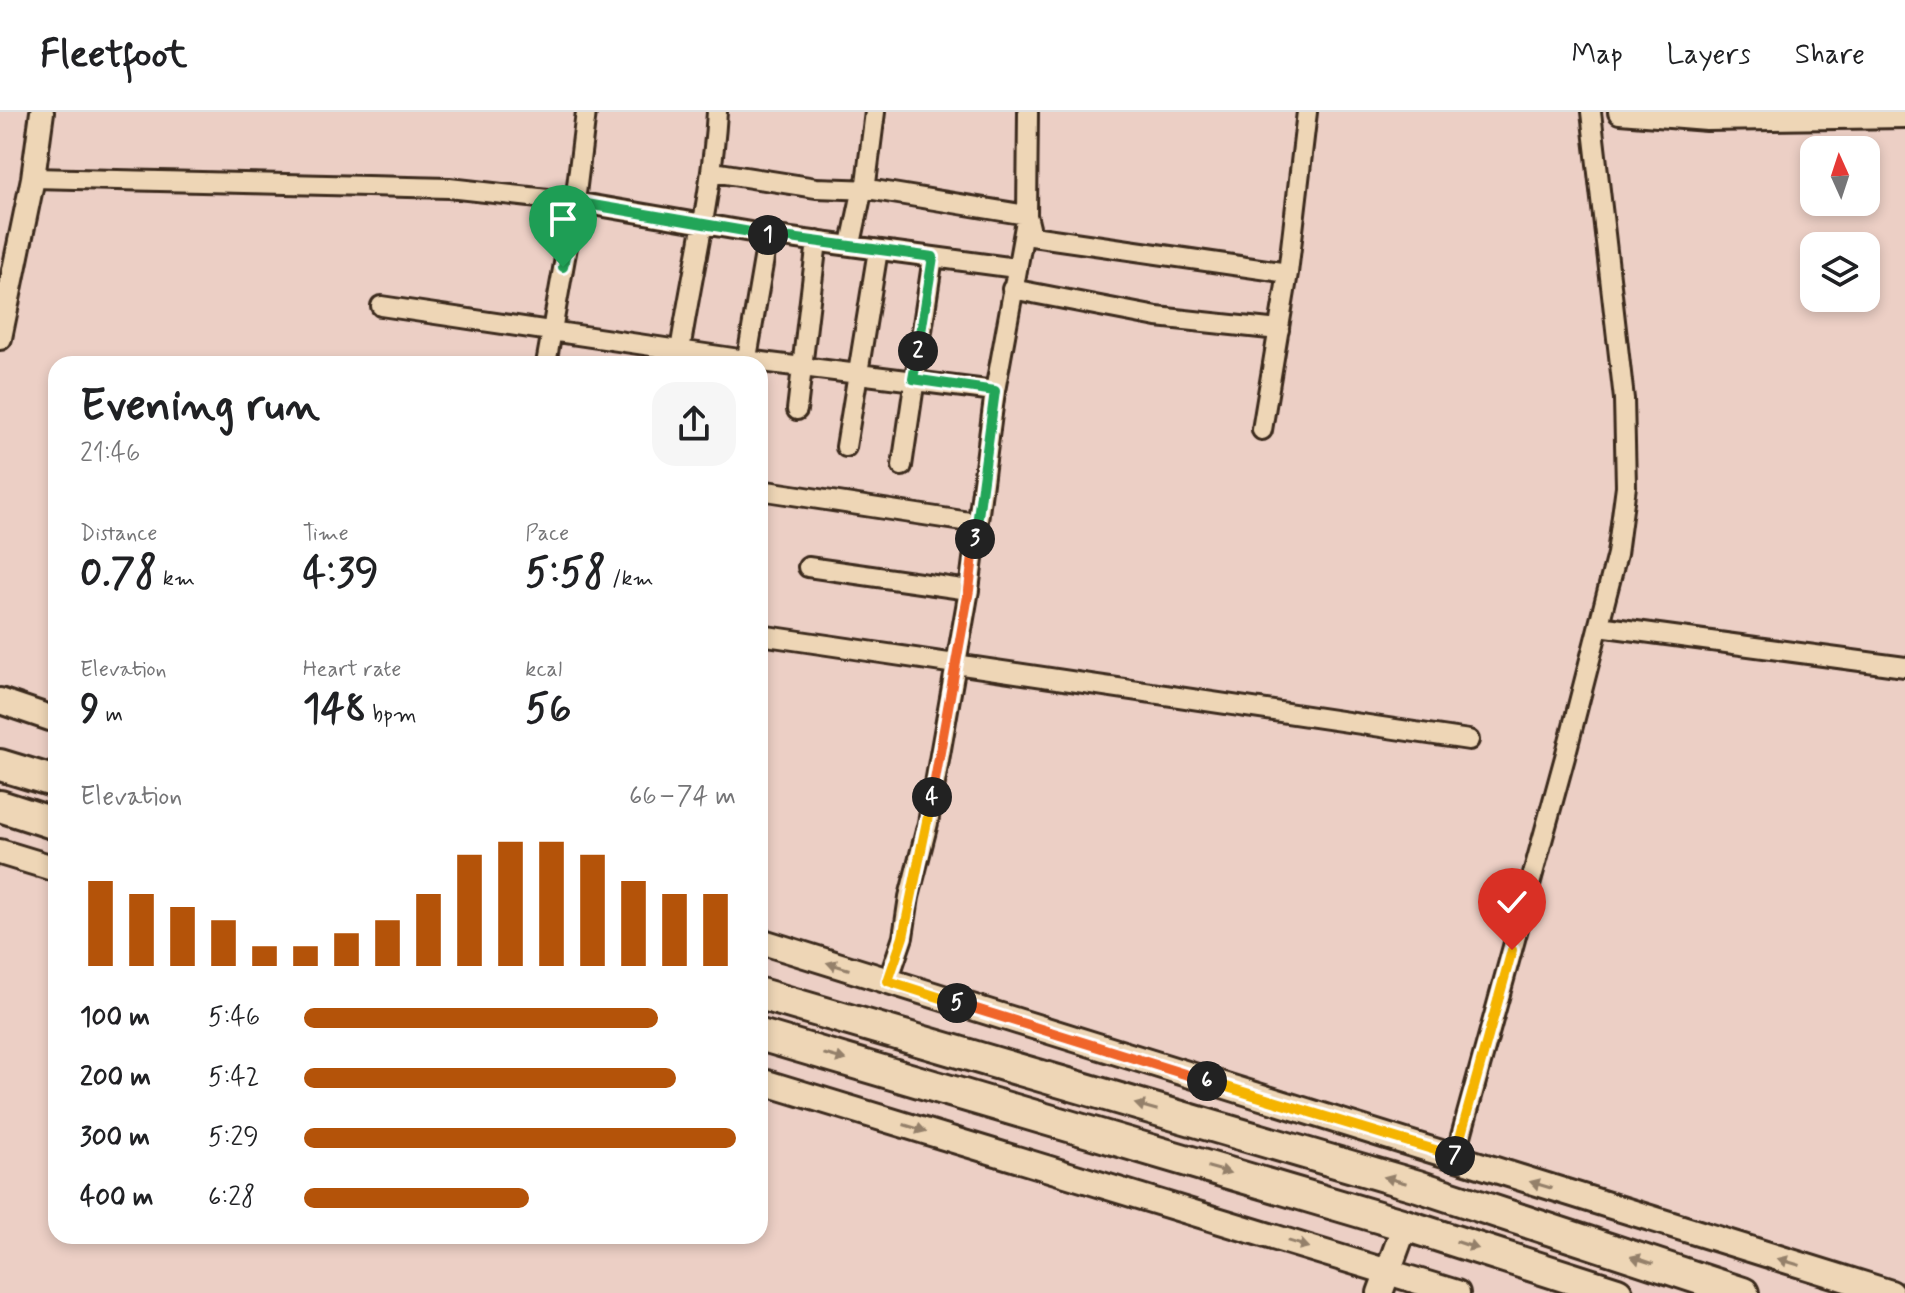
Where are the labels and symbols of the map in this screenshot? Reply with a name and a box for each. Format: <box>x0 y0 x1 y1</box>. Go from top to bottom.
north arrow <box>1800 136 1880 216</box>
pin <box>529 185 597 267</box>
pin: 1 <box>748 215 788 255</box>
pin: 2 <box>898 331 938 371</box>
pin: 3 <box>955 519 995 559</box>
pin: 4 <box>912 777 952 817</box>
pin <box>1478 868 1546 950</box>
one-way arrow <box>826 959 850 972</box>
pin: 5 <box>937 983 977 1023</box>
one-way arrow <box>823 1051 847 1064</box>
pin: 6 <box>1187 1061 1227 1101</box>
one-way arrow <box>1133 1100 1157 1113</box>
one-way arrow <box>903 1122 927 1135</box>
pin: 7 <box>1435 1136 1475 1176</box>
one-way arrow <box>1207 1164 1231 1177</box>
one-way arrow <box>1383 1173 1407 1186</box>
one-way arrow <box>1529 1178 1553 1191</box>
one-way arrow <box>1286 1238 1310 1251</box>
one-way arrow <box>1456 1239 1480 1252</box>
one-way arrow <box>1630 1253 1654 1266</box>
one-way arrow <box>1777 1255 1801 1268</box>

